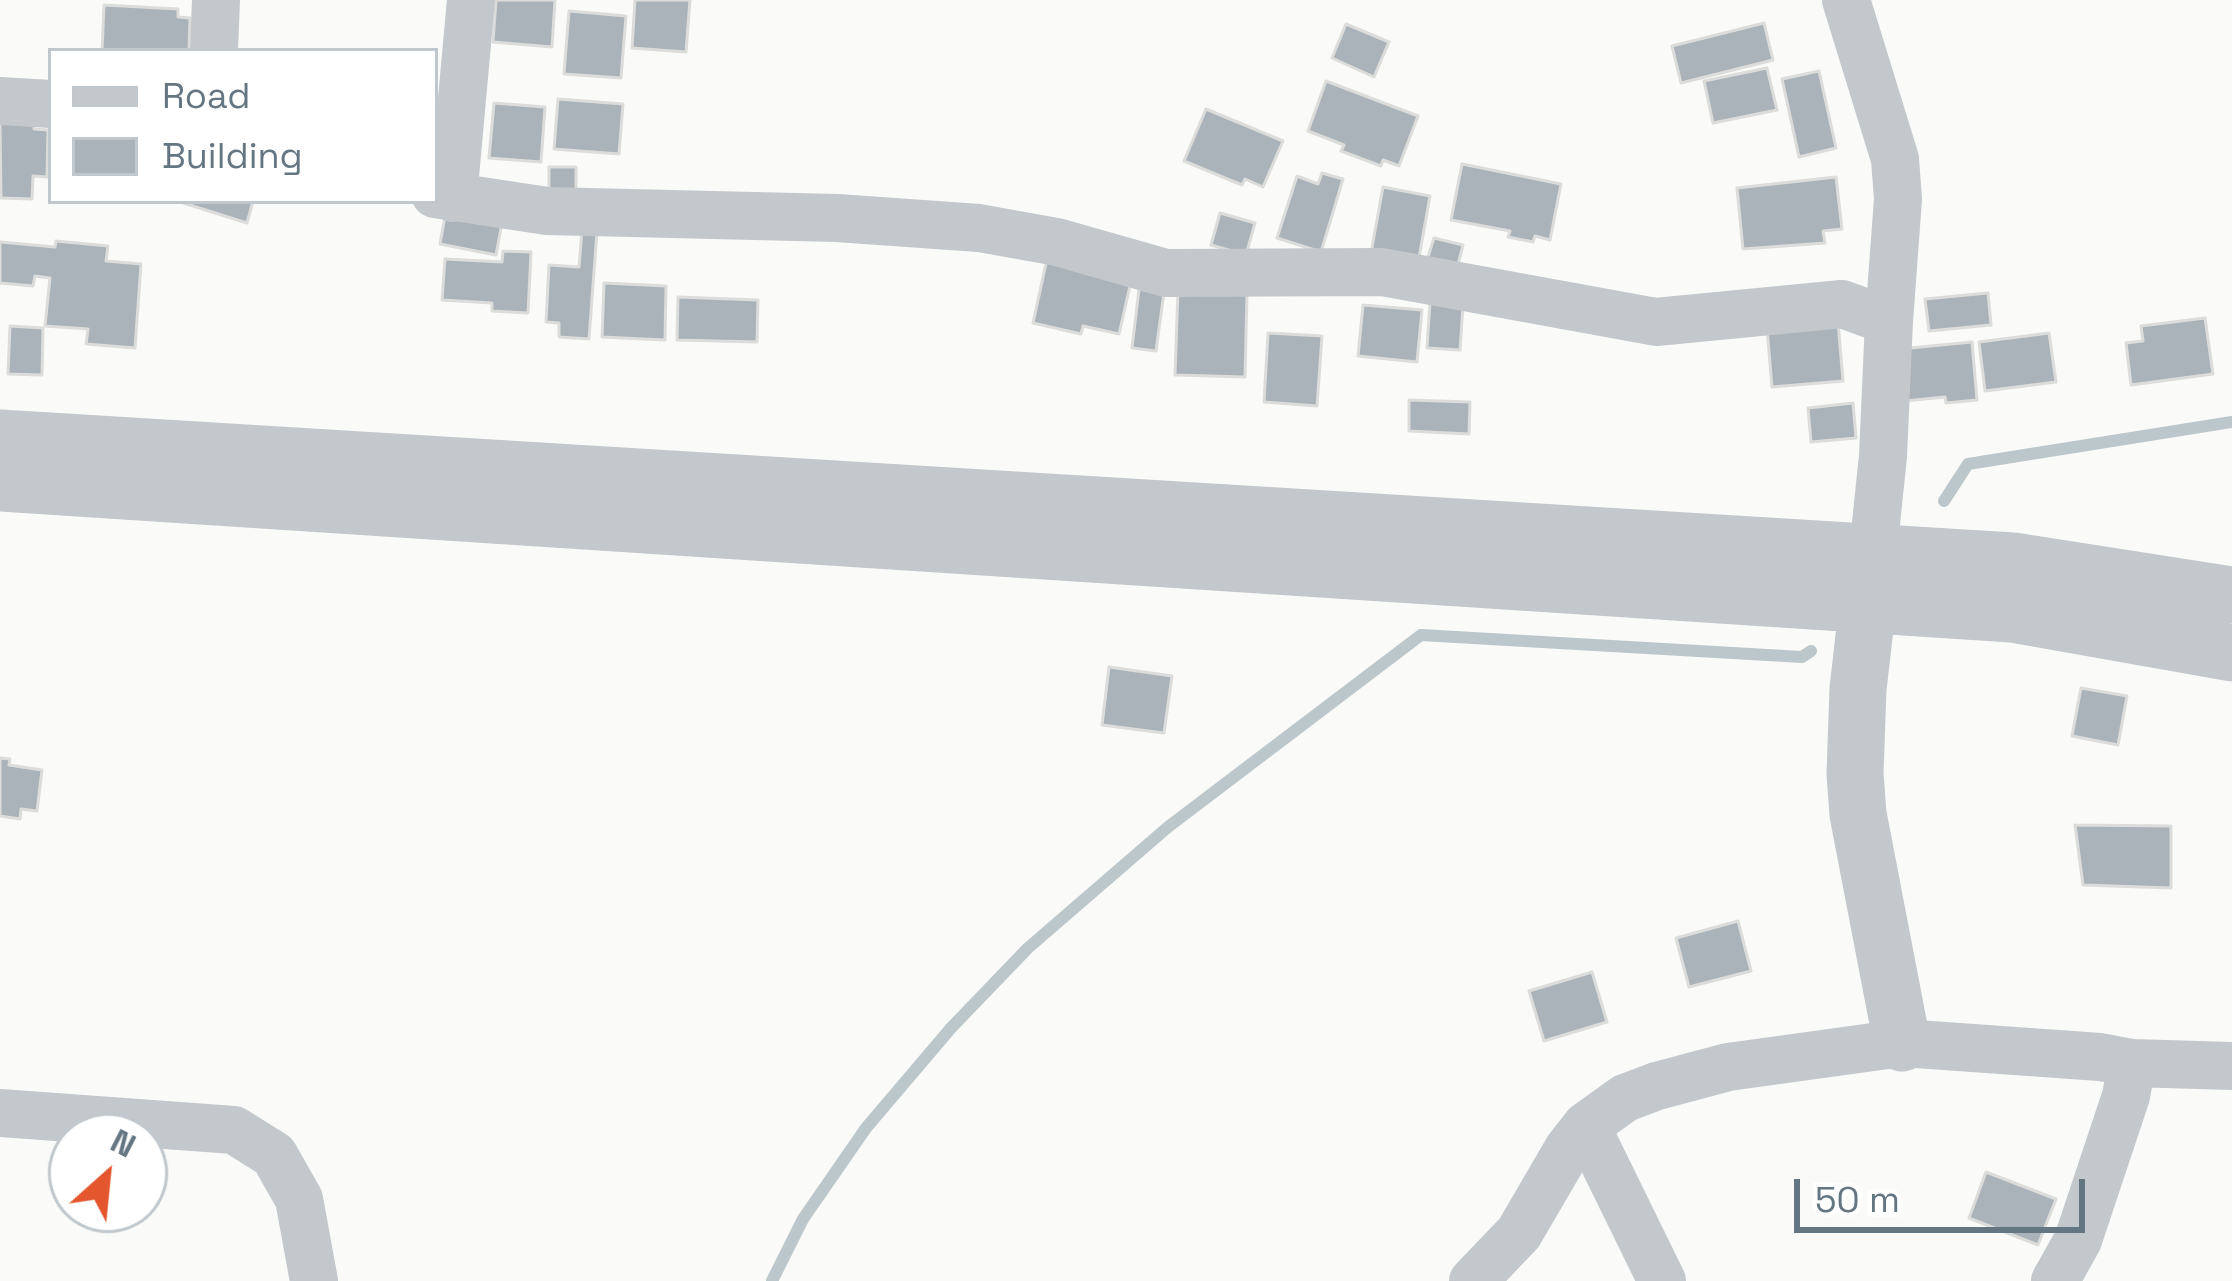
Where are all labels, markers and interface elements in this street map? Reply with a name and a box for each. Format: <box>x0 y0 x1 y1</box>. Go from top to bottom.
legend <box>48 48 438 204</box>
text: Road <box>162 73 250 119</box>
text: Building <box>162 133 303 179</box>
north arrow <box>48 1113 168 1233</box>
text: N <box>104 1120 142 1167</box>
scale bar <box>1800 1155 2091 1229</box>
text: 50 m <box>1815 1177 1900 1223</box>

